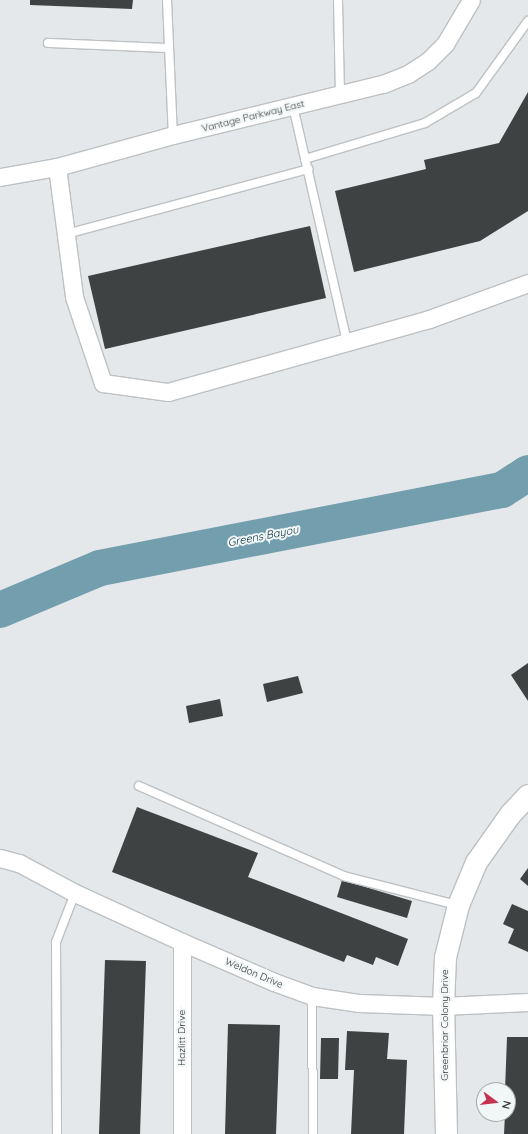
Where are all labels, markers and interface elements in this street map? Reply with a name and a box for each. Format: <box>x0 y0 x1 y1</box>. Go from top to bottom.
street label: Vantage Parkway East <box>200 97 306 135</box>
water label: Greens Bayou <box>227 523 299 549</box>
street label: Weldon Drive <box>223 955 285 991</box>
street label: Greenbriar Colony Drive <box>439 969 451 1081</box>
street label: Hazlitt Drive <box>176 1010 188 1066</box>
north arrow <box>476 1082 516 1122</box>
text: N <box>499 1099 514 1111</box>

